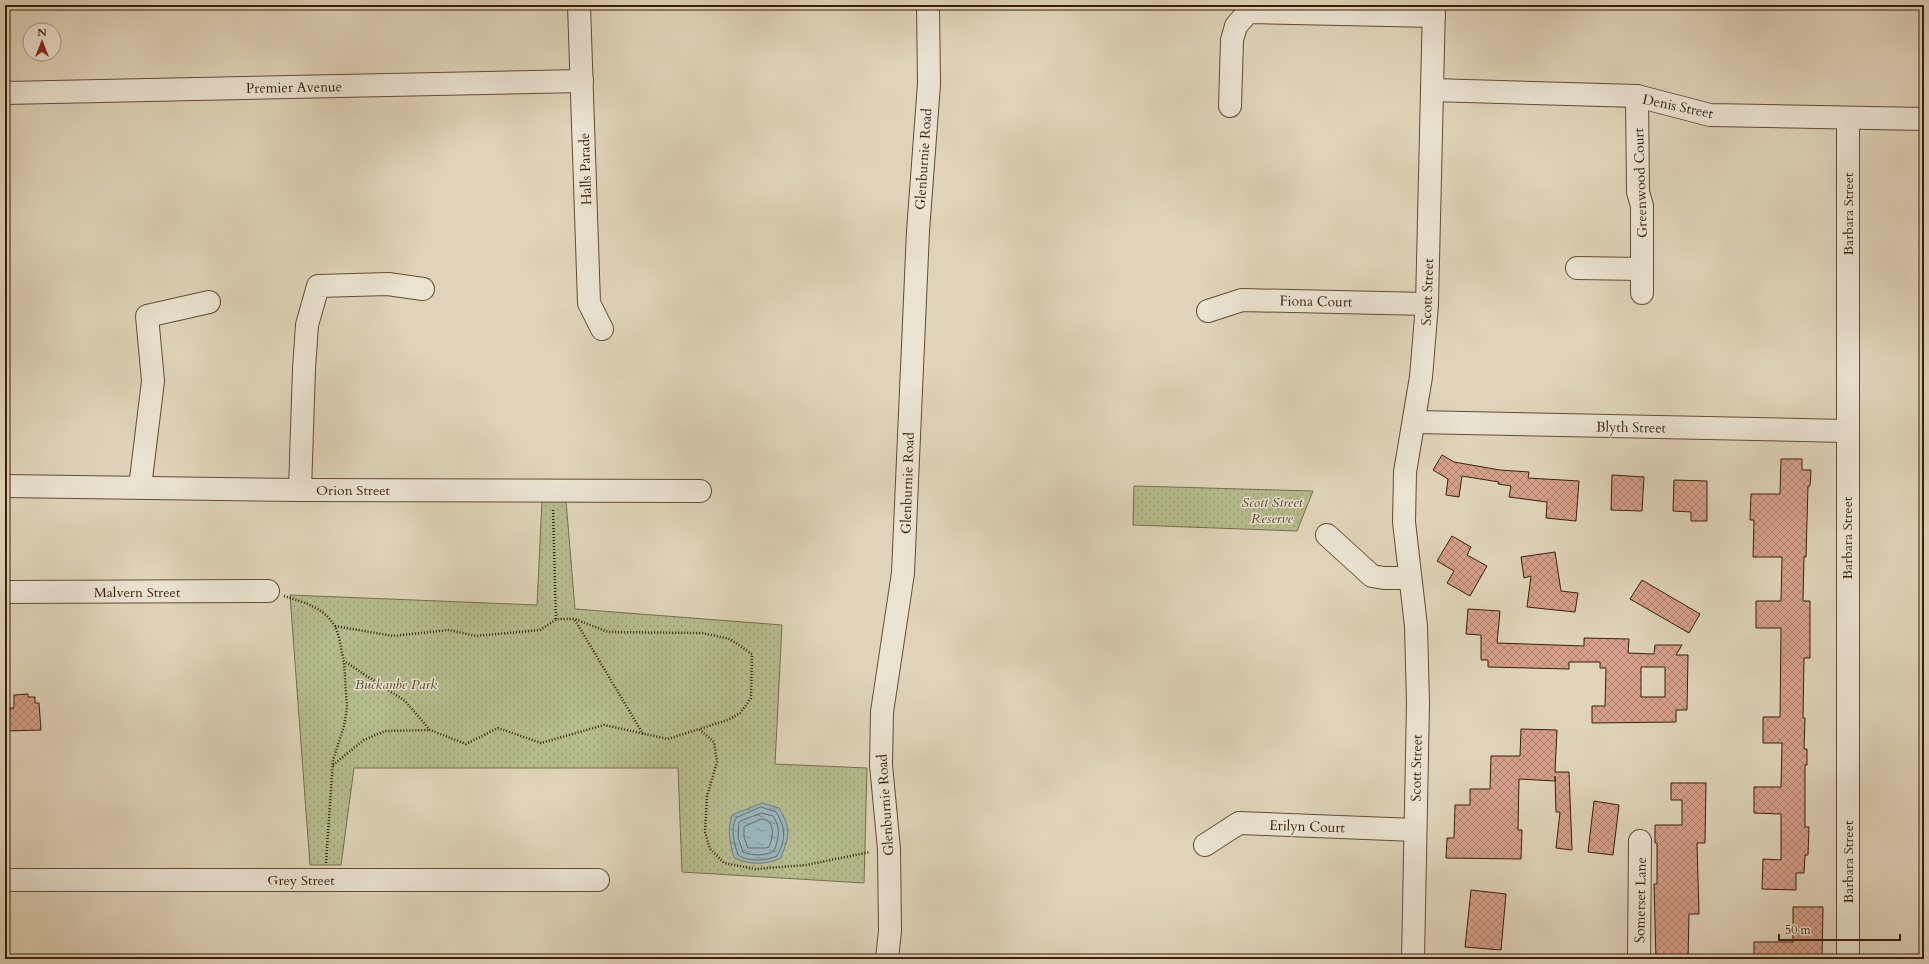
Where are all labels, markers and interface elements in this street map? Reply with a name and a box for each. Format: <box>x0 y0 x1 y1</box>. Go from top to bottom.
north arrow <box>22 22 62 62</box>
text: N <box>37 25 47 40</box>
street label: Premier Avenue <box>246 77 342 98</box>
street label: Denis Street <box>1641 90 1716 123</box>
street label: Glenburnie Road <box>910 107 937 211</box>
street label: Greenwood Court <box>1629 127 1652 238</box>
street label: Halls Parade <box>575 132 596 206</box>
street label: Barbara Street <box>1839 172 1858 255</box>
street label: Scott Street <box>1417 258 1438 326</box>
street label: Fiona Court <box>1279 291 1353 312</box>
street label: Blyth Street <box>1596 417 1667 438</box>
street label: Glenburnie Road <box>896 431 919 534</box>
street label: Orion Street <box>316 481 391 500</box>
park label: Scott Street Reserve <box>1241 493 1304 528</box>
street label: Barbara Street <box>1838 496 1857 579</box>
street label: Malvern Street <box>94 583 181 602</box>
park label: Buckanbe Park <box>355 675 437 694</box>
street label: Scott Street <box>1406 734 1427 802</box>
street label: Glenburnie Road <box>872 753 899 857</box>
street label: Erilyn Court <box>1269 816 1346 837</box>
street label: Barbara Street <box>1839 820 1858 903</box>
street label: Somerset Lane <box>1630 857 1651 943</box>
street label: Grey Street <box>267 871 335 890</box>
scale bar <box>1779 916 1900 942</box>
text: 50 m <box>1785 922 1812 938</box>

